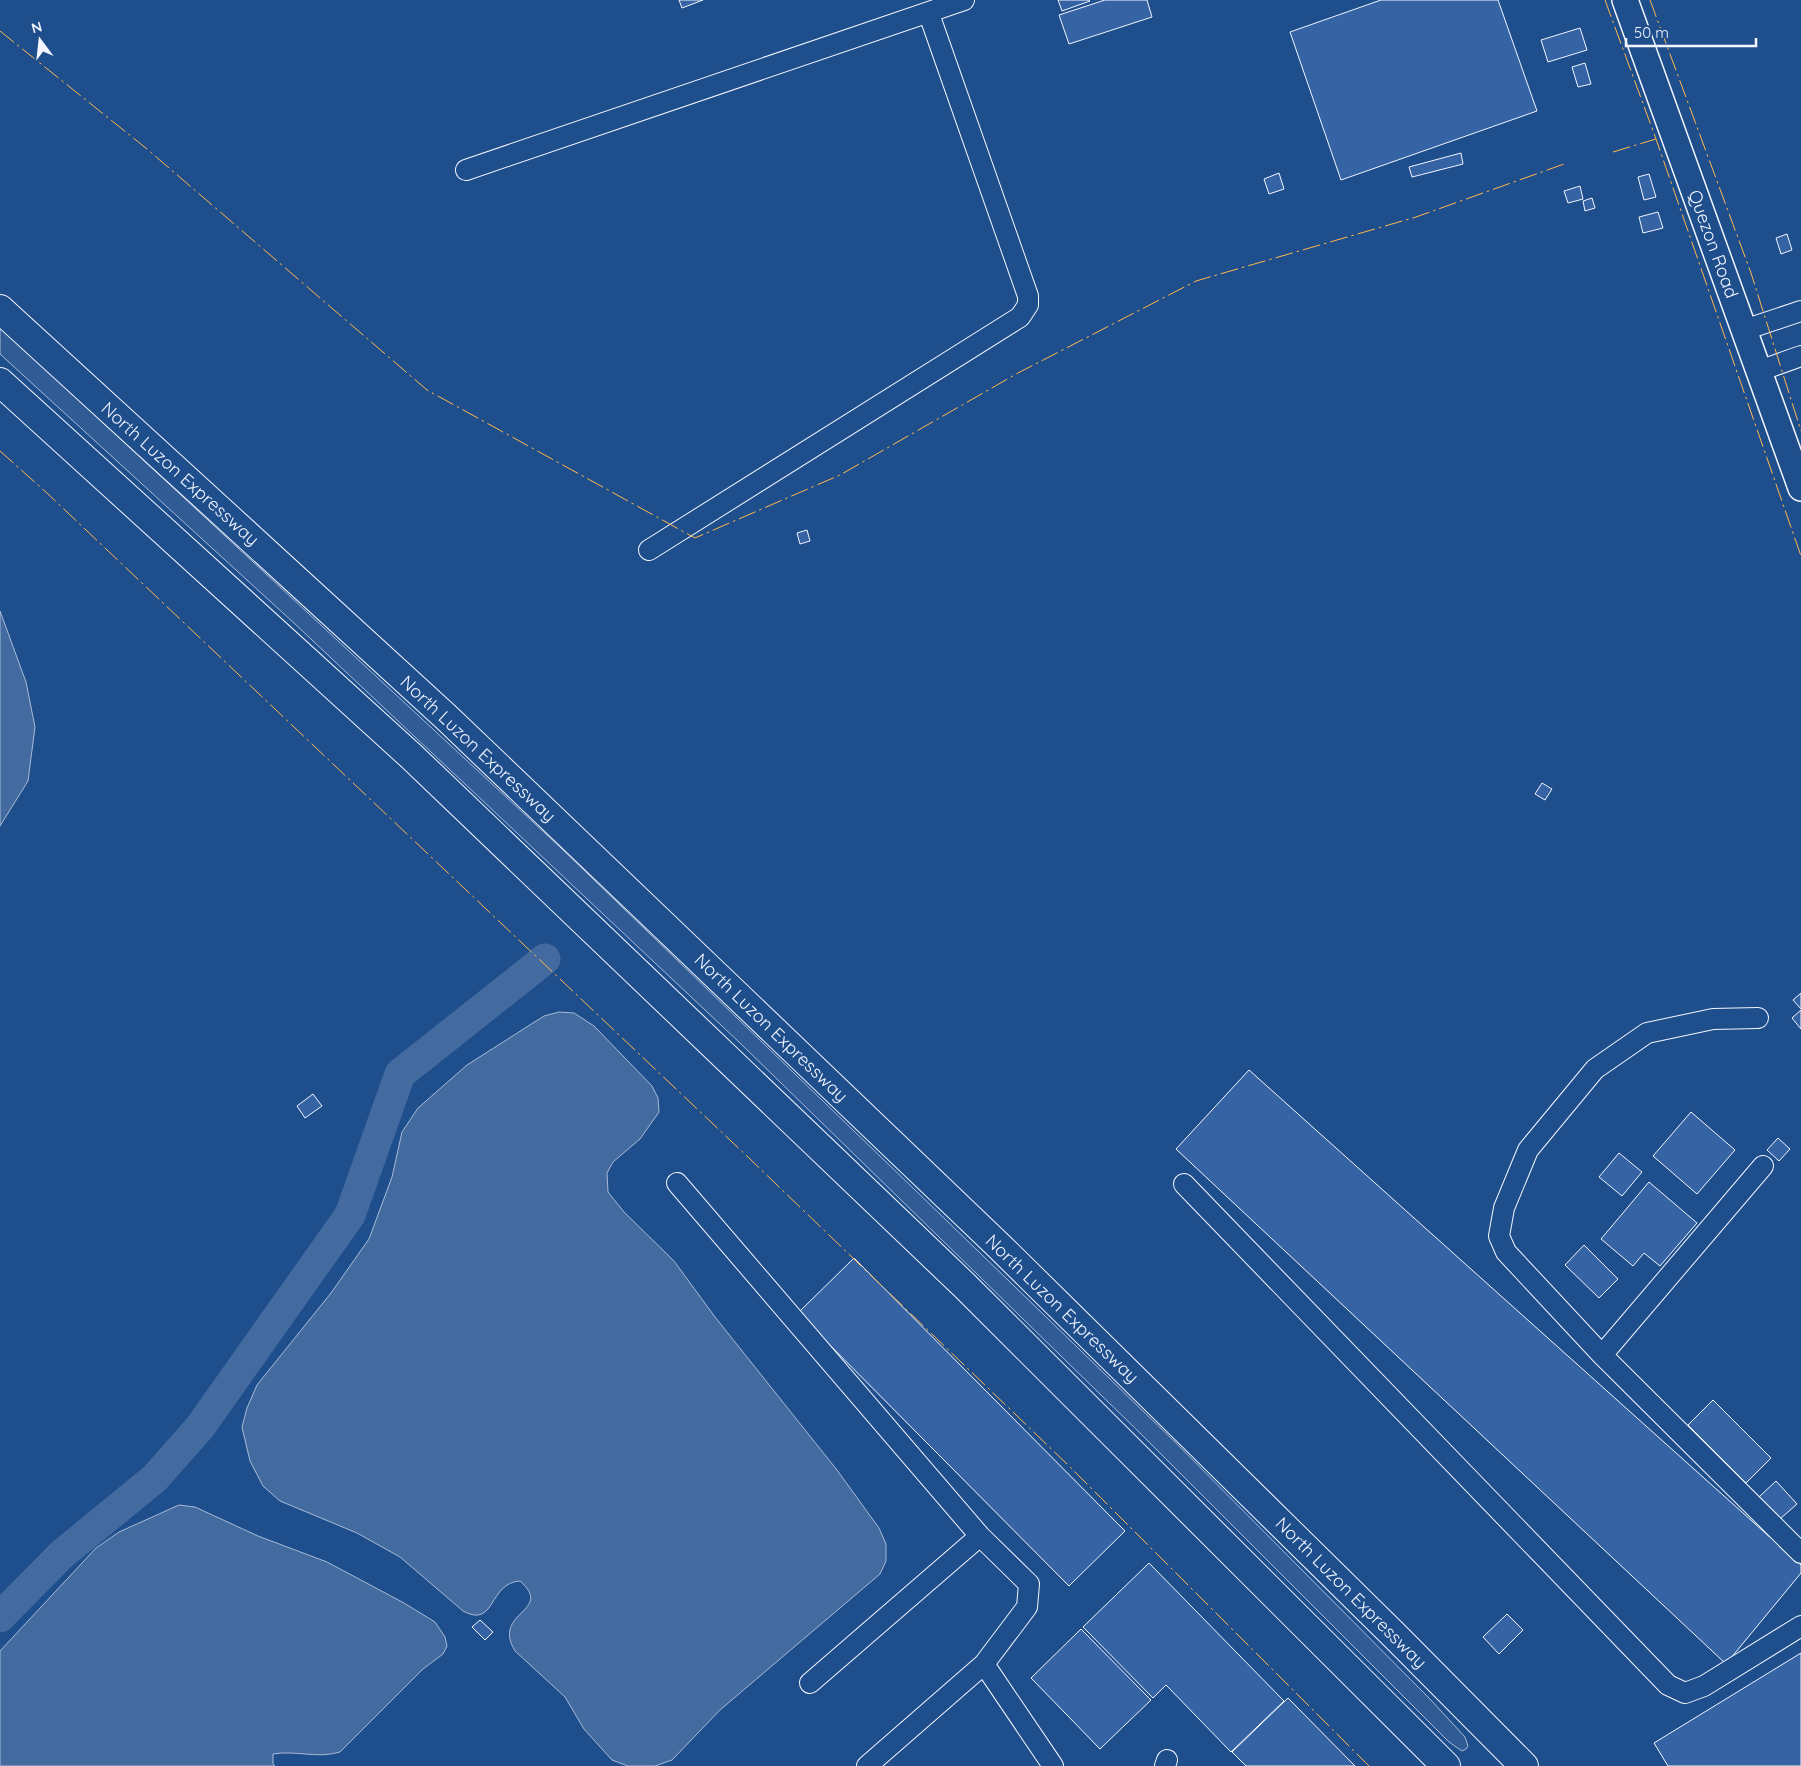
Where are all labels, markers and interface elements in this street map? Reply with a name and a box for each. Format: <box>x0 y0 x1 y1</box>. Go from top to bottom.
north arrow <box>15 15 65 65</box>
scale bar <box>1626 15 1756 47</box>
text: N <box>29 17 44 37</box>
text: 50 m <box>1634 23 1669 42</box>
street label: Quezon Road <box>1683 186 1744 301</box>
street label: North Luzon Expressway <box>97 397 264 551</box>
street label: North Luzon Expressway <box>396 670 561 827</box>
street label: North Luzon Expressway <box>690 948 853 1107</box>
street label: North Luzon Expressway <box>981 1229 1144 1388</box>
street label: North Luzon Expressway <box>1271 1512 1432 1673</box>

